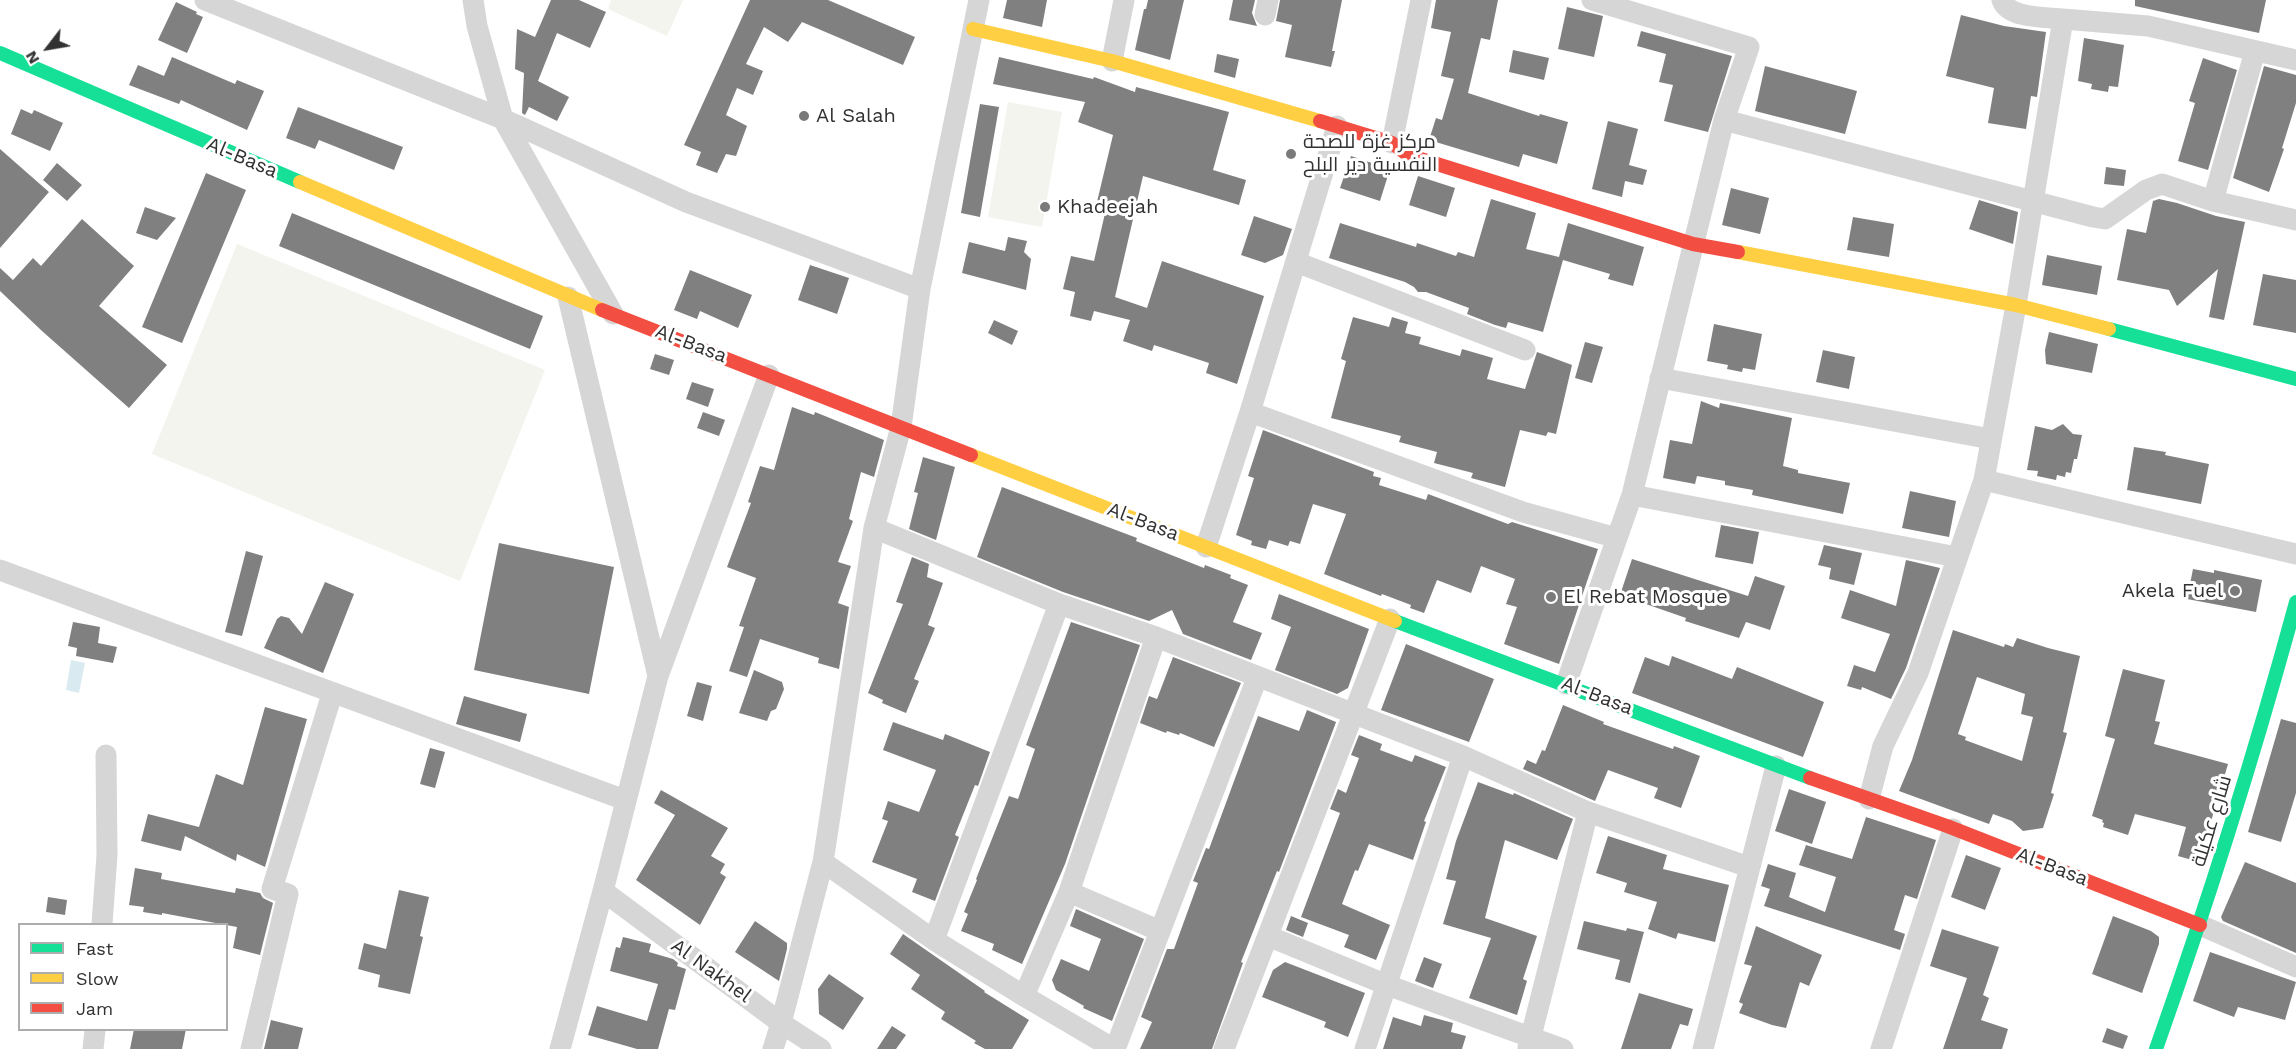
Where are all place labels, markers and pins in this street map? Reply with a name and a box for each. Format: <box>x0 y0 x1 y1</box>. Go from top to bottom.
place label: Al Salah <box>816 104 896 128</box>
marker: Al Salah <box>797 109 811 123</box>
place label: مركز غزة للصحة النفسية دير البلح <box>1303 130 1437 177</box>
marker: مركز غزة للصحة النفسية دير البلح <box>1284 147 1298 161</box>
place label: Khadeejah <box>1057 195 1158 219</box>
marker: Khadeejah <box>1038 200 1052 214</box>
place label: Akela Fuel <box>2122 579 2223 603</box>
marker: Akela Fuel <box>2228 584 2242 598</box>
place label: El Rebat Mosque <box>1563 585 1728 609</box>
marker: El Rebat Mosque <box>1544 590 1558 604</box>

